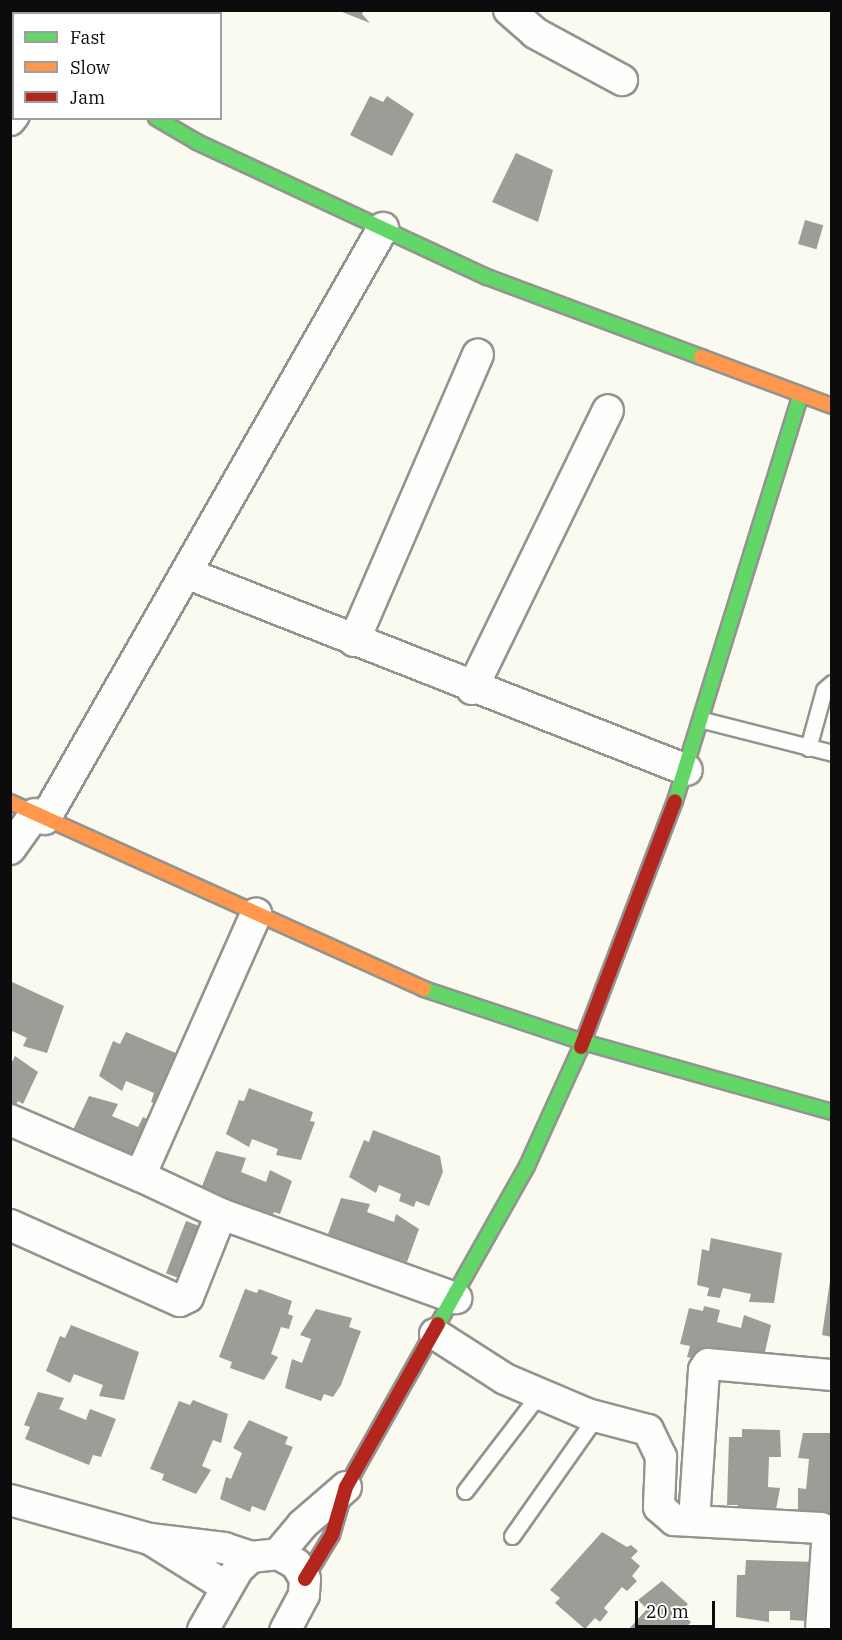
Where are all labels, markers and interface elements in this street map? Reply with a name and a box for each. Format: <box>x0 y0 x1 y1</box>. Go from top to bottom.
legend <box>12 12 222 120</box>
text: Fast <box>70 26 105 49</box>
text: Slow <box>70 56 110 79</box>
text: Jam <box>70 86 105 109</box>
scale bar <box>638 1589 718 1627</box>
text: 20 m <box>646 1600 689 1623</box>

